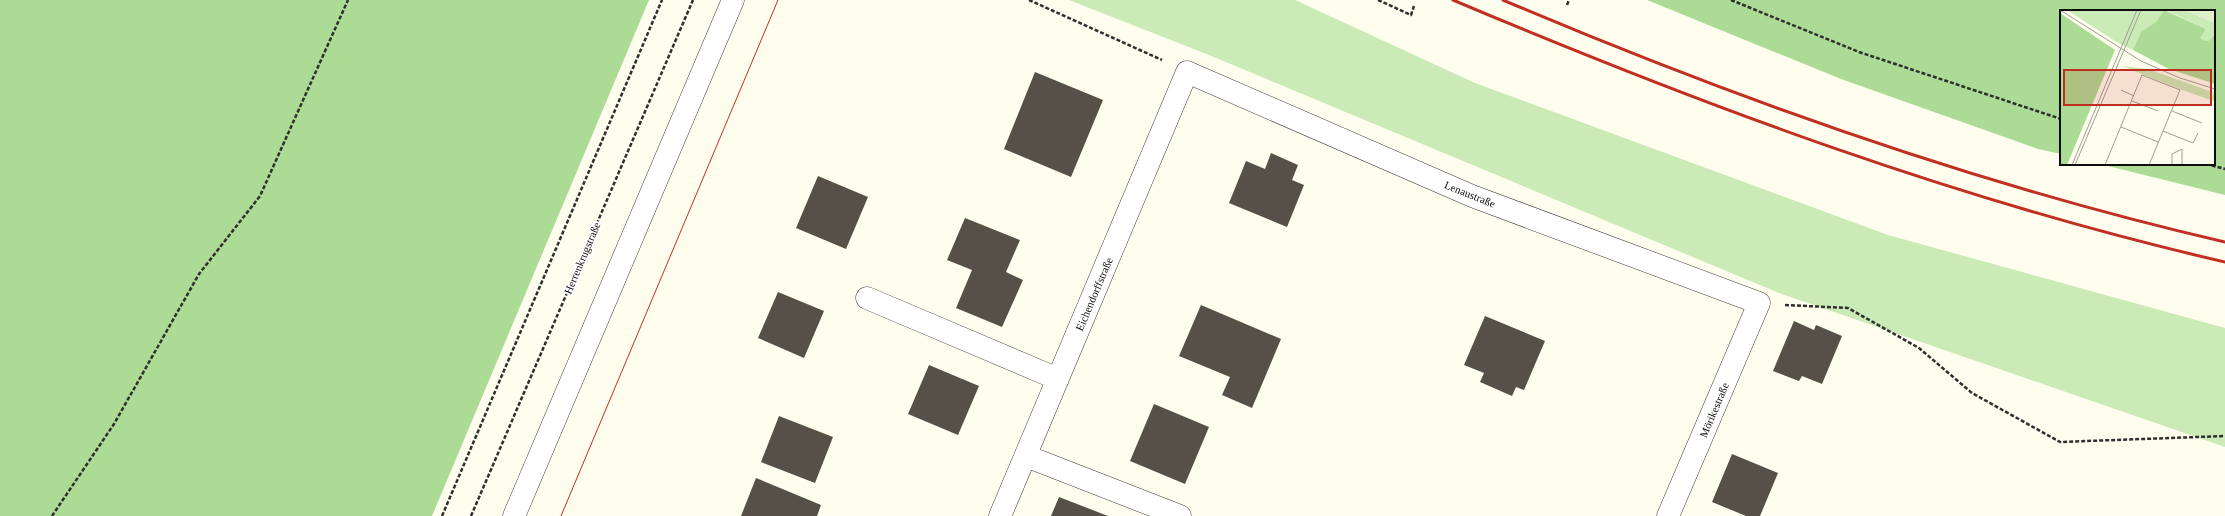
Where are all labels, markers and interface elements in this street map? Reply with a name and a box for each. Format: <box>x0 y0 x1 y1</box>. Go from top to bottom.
inset map <box>2060 10 2215 165</box>
street label: Lenaustraße <box>1443 178 1497 210</box>
street label: Herrenkrugstraße <box>561 220 603 296</box>
street label: Eichendorffstraße <box>1073 255 1115 333</box>
street label: Mörikestraße <box>1697 381 1731 439</box>

